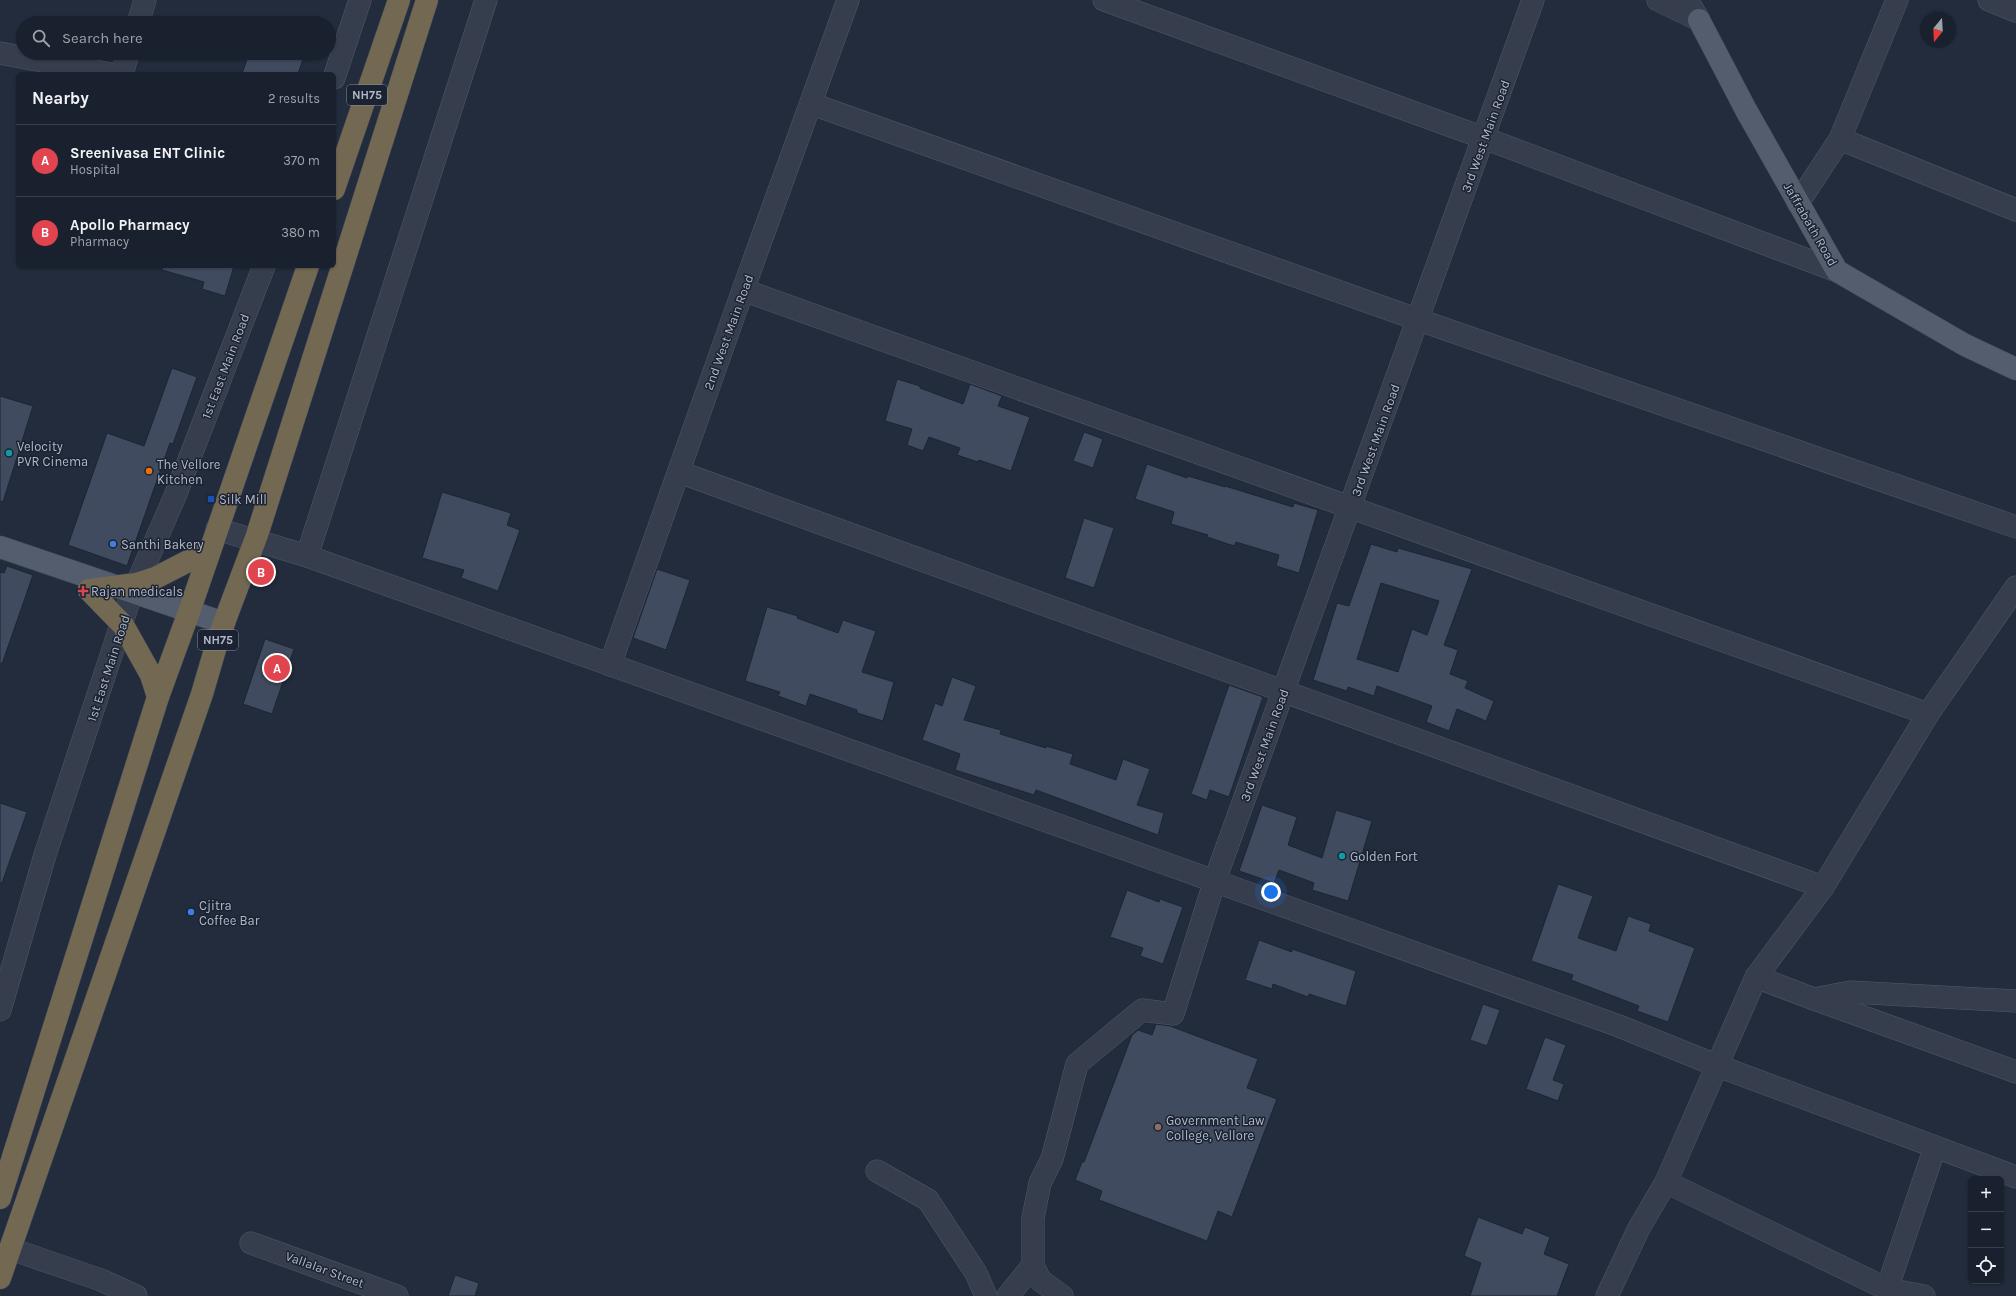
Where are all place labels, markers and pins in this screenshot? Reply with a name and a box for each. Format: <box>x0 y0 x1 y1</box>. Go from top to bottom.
place label: Velocity PVR Cinema <box>17 439 88 469</box>
marker: Velocity PVR Cinema <box>4 448 14 458</box>
place label: The Vellore Kitchen <box>157 457 221 487</box>
marker: The Vellore Kitchen <box>144 466 154 476</box>
place label: Silk Mill <box>219 492 267 507</box>
marker: Silk Mill <box>206 494 216 504</box>
place label: Santhi Bakery <box>121 537 204 552</box>
marker: Santhi Bakery <box>108 539 118 549</box>
pin: B <box>248 557 274 587</box>
place label: Rajan medicals <box>91 584 183 599</box>
marker: Rajan medicals <box>78 586 88 596</box>
pin: A <box>264 653 290 683</box>
place label: Golden Fort <box>1350 849 1418 864</box>
marker: Golden Fort <box>1337 851 1347 861</box>
place label: Cjitra Coffee Bar <box>199 898 260 928</box>
marker: Cjitra Coffee Bar <box>186 907 196 917</box>
place label: Government Law College, Vellore <box>1166 1113 1265 1143</box>
marker: Government Law College, Vellore <box>1153 1122 1163 1132</box>

